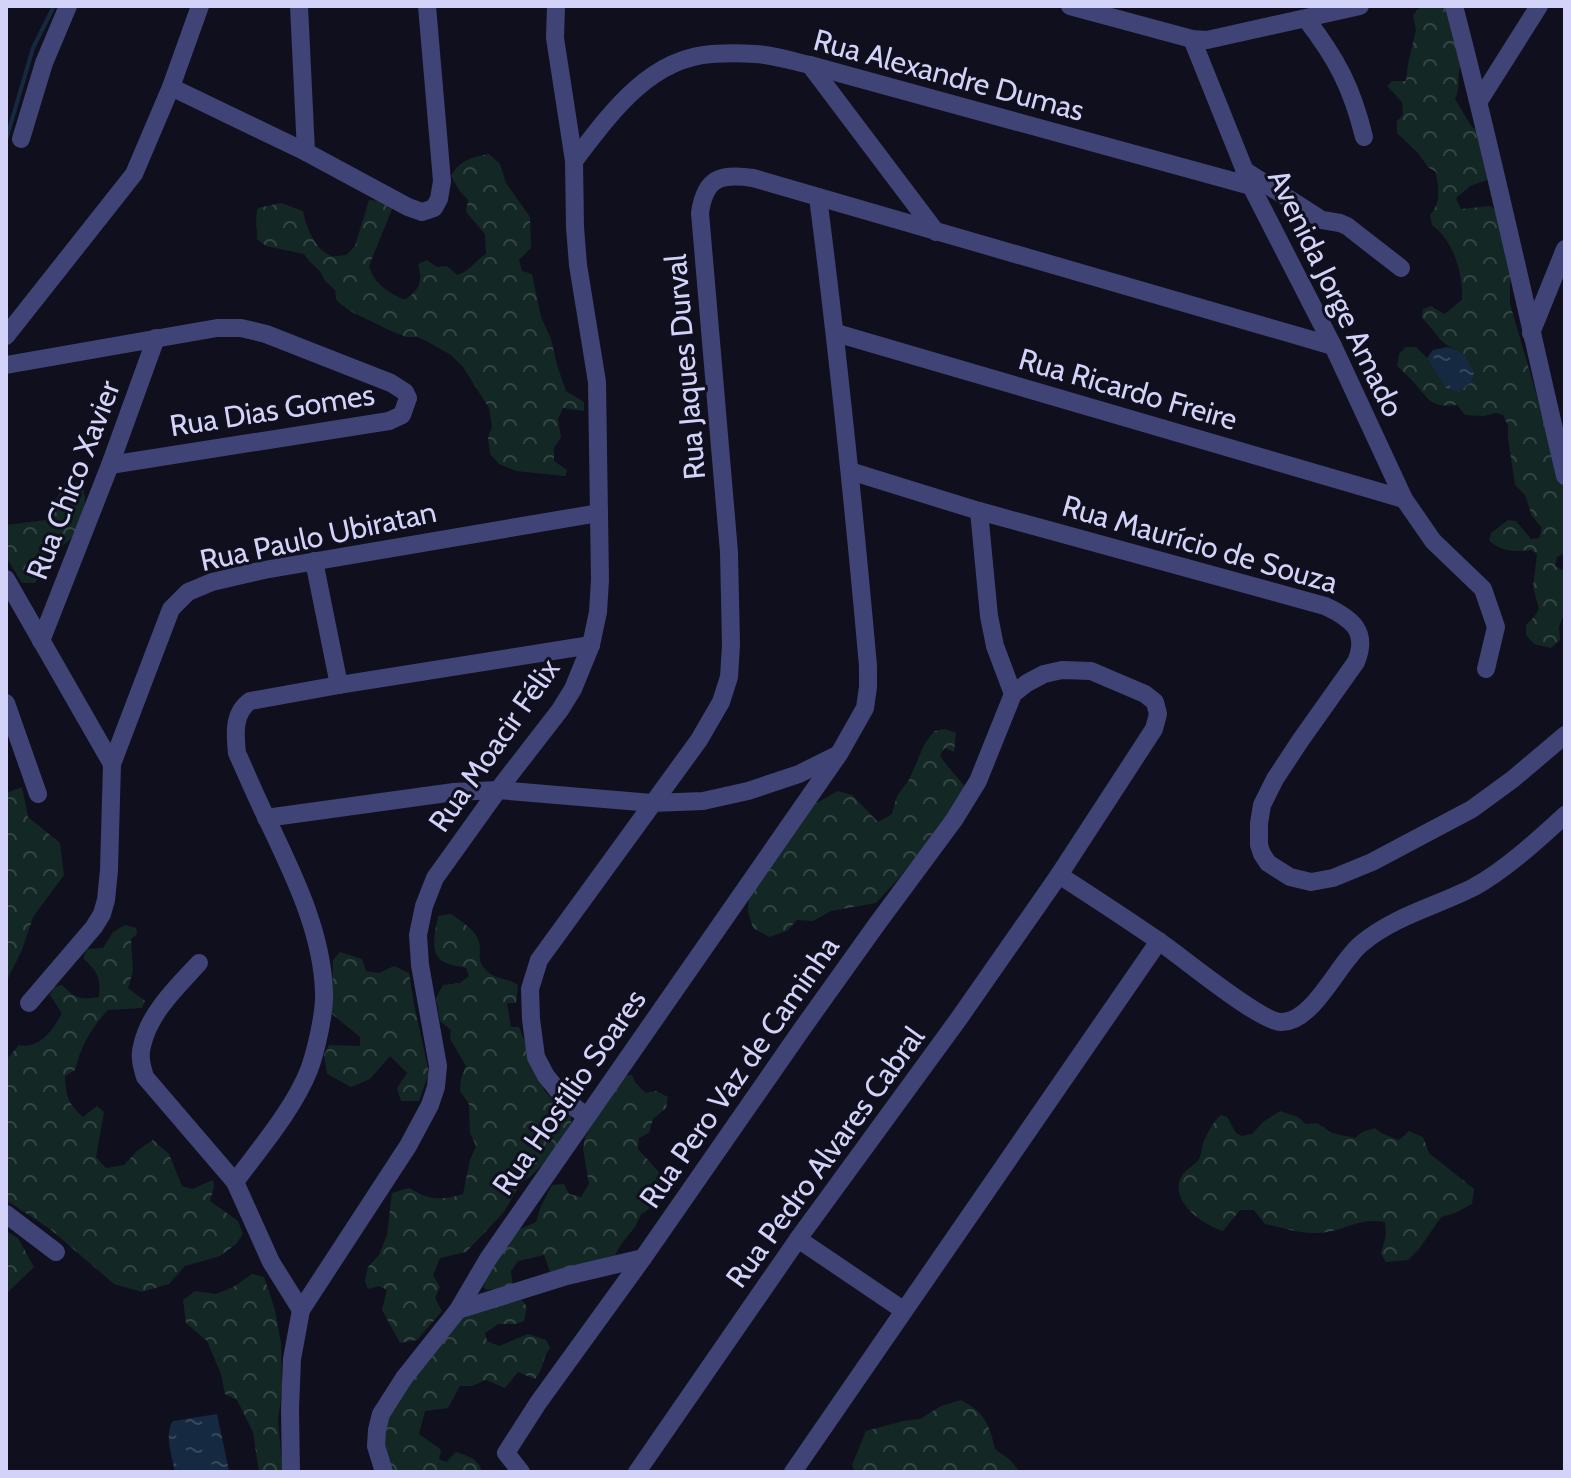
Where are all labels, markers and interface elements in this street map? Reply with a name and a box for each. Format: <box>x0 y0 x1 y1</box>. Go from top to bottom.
street label: Rua Alexandre Dumas <box>810 21 1088 129</box>
street label: Avenida Jorge Amado <box>1260 163 1412 423</box>
street label: Rua Jaques Durval <box>657 253 713 481</box>
street label: Rua Ricardo Freire <box>1015 340 1241 438</box>
street label: Rua Chico Xavier <box>18 375 128 585</box>
street label: Rua Dias Gomes <box>167 376 377 444</box>
street label: Rua Maurício de Souza <box>1058 487 1343 601</box>
street label: Rua Paulo Ubiratan <box>196 493 440 579</box>
street label: Rua Moacir Félix <box>421 651 567 839</box>
street label: Rua Pero Vaz de Caminha <box>631 929 847 1215</box>
street label: Rua Hostílio Soares <box>484 982 654 1202</box>
street label: Rua Pedro Alvares Cabral <box>718 1019 932 1295</box>

